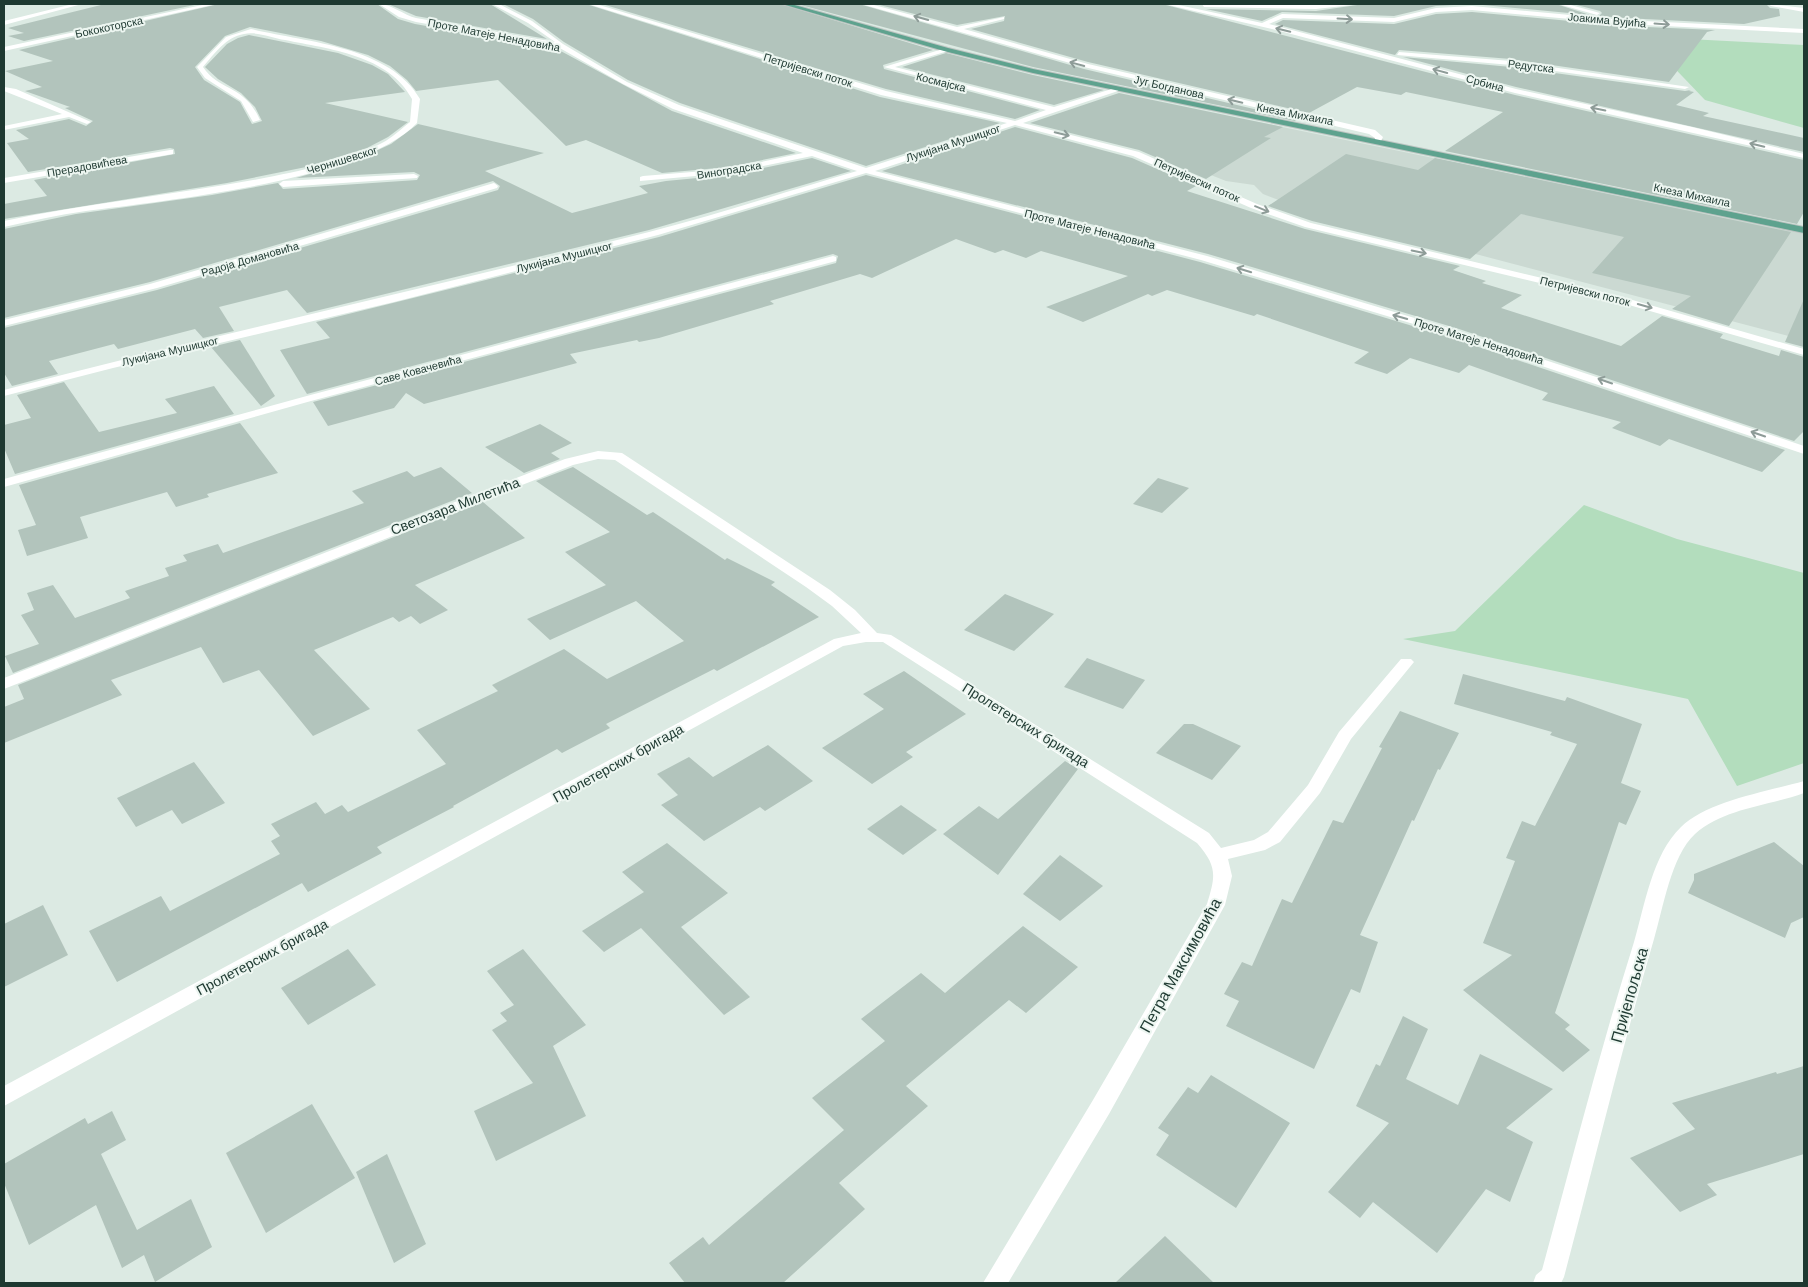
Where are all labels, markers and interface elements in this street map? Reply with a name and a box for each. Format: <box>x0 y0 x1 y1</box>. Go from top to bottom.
street label: Јоакима Вујића <box>1567 10 1648 30</box>
one-way arrow <box>913 12 929 22</box>
street label: Бококоторска <box>74 13 145 41</box>
street label: Проте Матеје Ненадовића <box>427 15 562 55</box>
one-way arrow <box>1336 15 1352 24</box>
one-way arrow <box>1654 20 1670 29</box>
one-way arrow <box>1276 25 1292 34</box>
street label: Петријевски поток <box>762 50 854 90</box>
street label: Редутска <box>1507 56 1556 76</box>
one-way arrow <box>1069 59 1085 68</box>
one-way arrow <box>1433 66 1449 75</box>
street label: Космајска <box>915 69 968 95</box>
street label: Србина <box>1464 71 1506 95</box>
street label: Југ Богданова <box>1133 72 1206 102</box>
one-way arrow <box>1227 96 1243 105</box>
street label: Кнеза Михаила <box>1255 100 1335 128</box>
one-way arrow <box>1591 104 1607 113</box>
street label: Лукијана Мушицког <box>904 121 1002 165</box>
one-way arrow <box>1053 130 1069 139</box>
one-way arrow <box>1749 140 1765 149</box>
street label: Чернишевског <box>305 143 379 177</box>
street label: Прерадовићева <box>46 152 129 180</box>
street label: Петријевски поток <box>1152 155 1242 205</box>
street label: Виноградска <box>696 158 763 182</box>
street label: Кнеза Михаила <box>1652 180 1732 210</box>
one-way arrow <box>1254 205 1270 214</box>
street label: Проте Матеје Ненадовића <box>1023 206 1158 252</box>
street label: Радоја Домановића <box>200 238 301 280</box>
street label: Лукијана Мушицког <box>514 238 614 276</box>
one-way arrow <box>1411 248 1427 257</box>
one-way arrow <box>1236 265 1252 275</box>
street label: Петријевски поток <box>1539 273 1632 309</box>
one-way arrow <box>1637 302 1653 312</box>
one-way arrow <box>1392 311 1408 321</box>
street label: Проте Матеје Ненадовића <box>1413 315 1546 368</box>
street label: Лукијана Мушицког <box>120 333 220 369</box>
street label: Саве Ковачевића <box>373 351 464 388</box>
one-way arrow <box>1597 376 1613 385</box>
one-way arrow <box>1750 429 1766 439</box>
street label: Светозара Милетића <box>388 473 522 539</box>
street label: Пролетерских бригада <box>959 679 1093 772</box>
street label: Пролетерских бригада <box>550 720 687 806</box>
street label: Петра Максимовића <box>1135 894 1226 1036</box>
street label: Пролетерских бригада <box>193 915 331 999</box>
street label: Пријепољска <box>1606 945 1653 1045</box>

